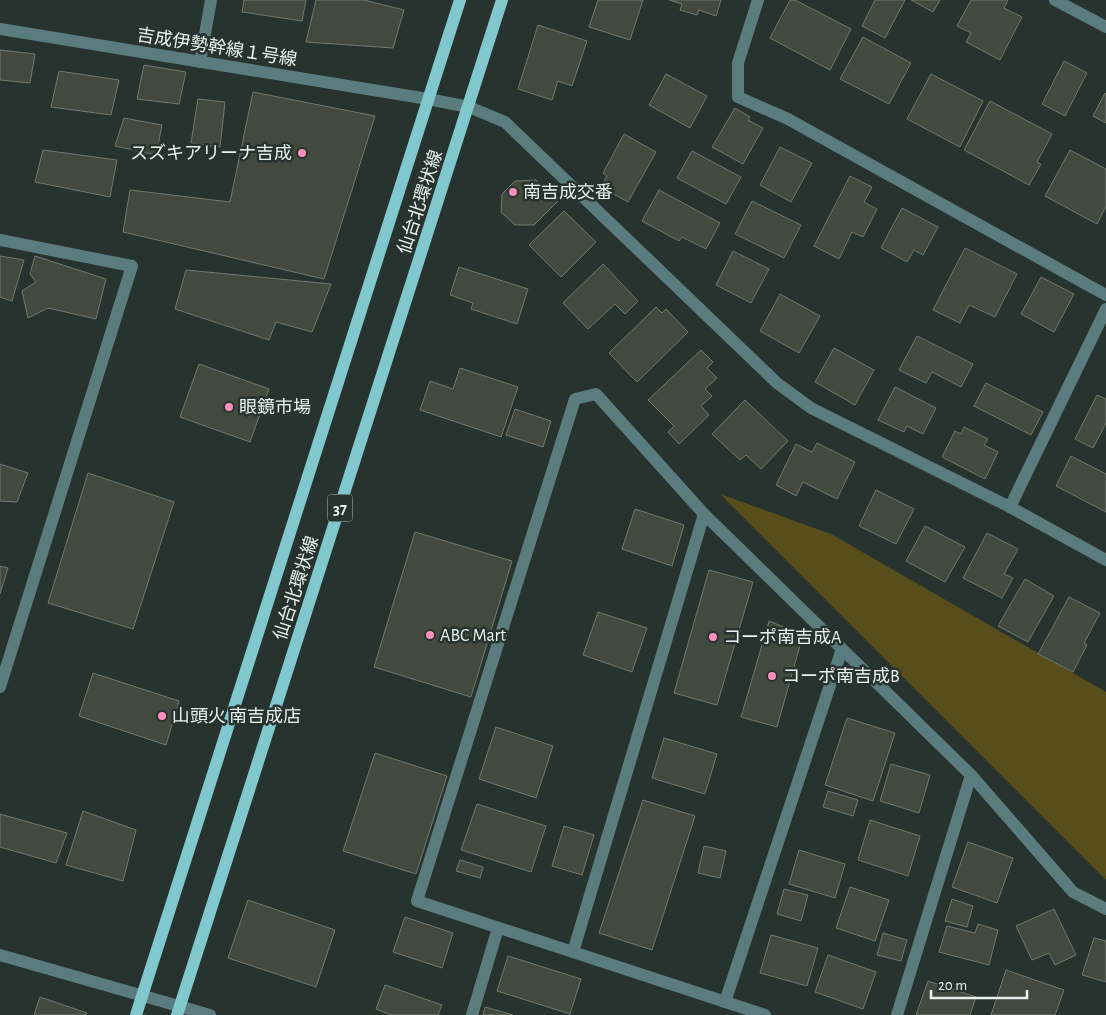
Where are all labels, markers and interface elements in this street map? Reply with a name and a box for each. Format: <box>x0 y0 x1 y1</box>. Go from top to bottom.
street label: 吉成伊勢幹線１号線 <box>135 24 299 70</box>
place label: スズキアリーナ吉成 <box>130 143 292 163</box>
marker: スズキアリーナ吉成 <box>296 147 308 159</box>
street label: 仙台北環状線 <box>394 148 446 256</box>
place label: 南吉成交番 <box>523 183 613 202</box>
marker: 南吉成交番 <box>507 186 519 198</box>
place label: 眼鏡市場 <box>239 398 311 417</box>
marker: 眼鏡市場 <box>223 401 235 413</box>
road number: 37 <box>328 494 352 522</box>
street label: 仙台北環状線 <box>270 534 322 642</box>
place label: ABC Mart <box>440 627 506 645</box>
place label: コーポ南吉成A <box>723 628 842 647</box>
marker: ABC Mart <box>424 629 436 641</box>
marker: コーポ南吉成A <box>707 631 719 643</box>
place label: コーポ南吉成B <box>782 667 900 686</box>
marker: コーポ南吉成B <box>766 670 778 682</box>
place label: 山頭火 南吉成店 <box>172 707 301 726</box>
marker: 山頭火 南吉成店 <box>156 710 168 722</box>
scale bar <box>931 968 1027 1000</box>
text: 20 m <box>938 978 967 993</box>

